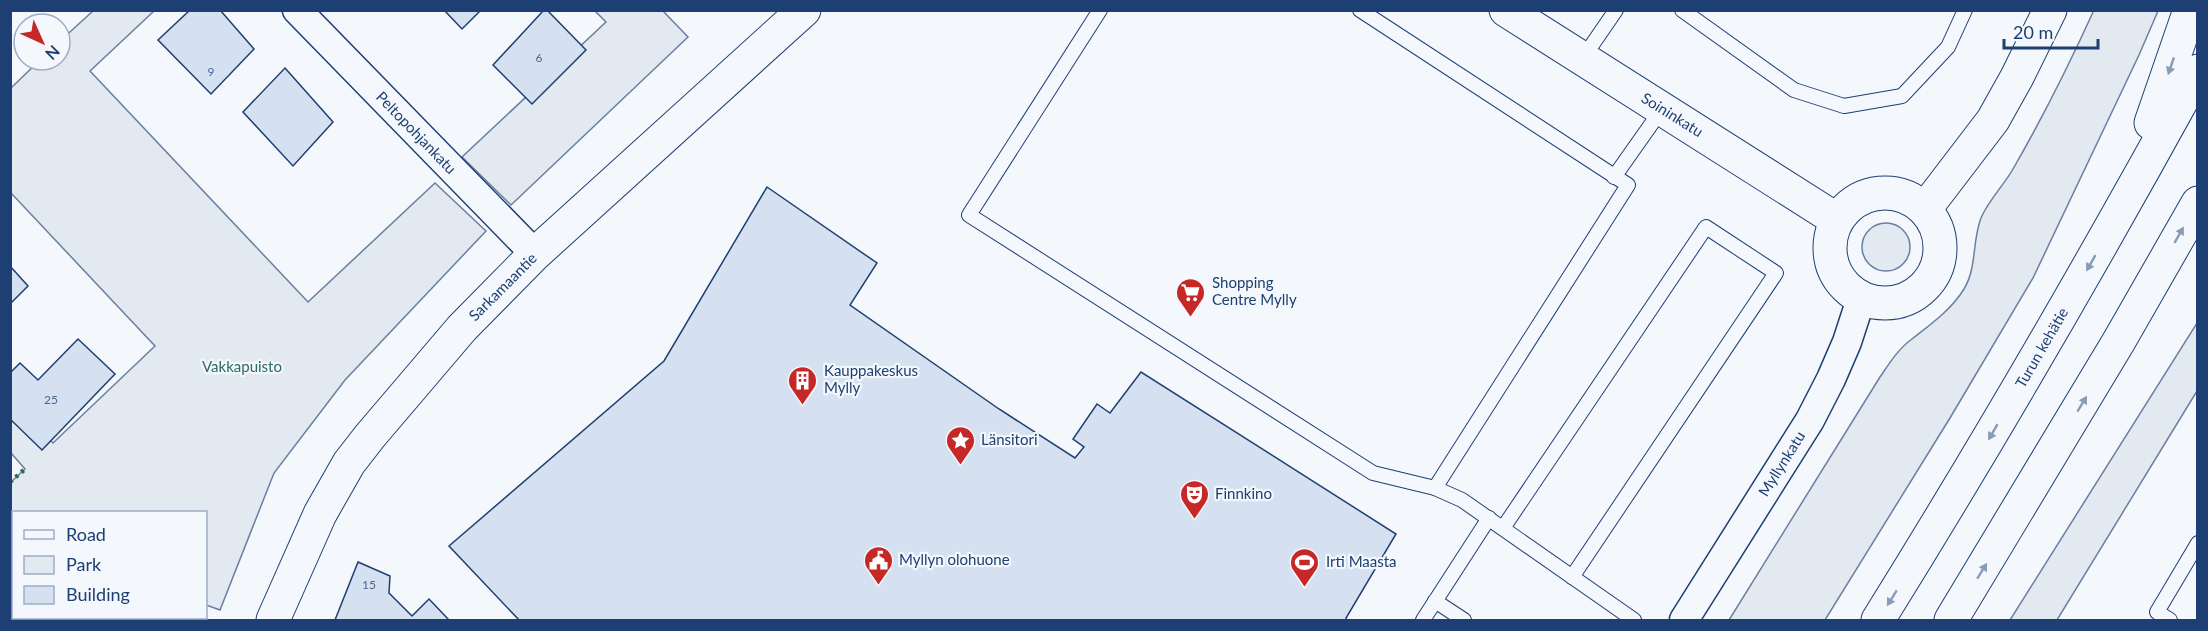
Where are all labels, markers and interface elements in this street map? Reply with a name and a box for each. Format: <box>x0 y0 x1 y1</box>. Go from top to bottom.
north arrow <box>12 12 72 72</box>
scale bar <box>2004 12 2098 50</box>
text: 20 m <box>2013 21 2053 43</box>
text: N <box>42 42 64 64</box>
house number: 6 <box>536 50 543 65</box>
one-way arrow <box>2165 57 2175 75</box>
house number: 9 <box>208 64 215 79</box>
street label: Peltopohjankatu <box>373 87 460 177</box>
street label: Soininkatu <box>1638 88 1707 140</box>
one-way arrow <box>2174 227 2184 244</box>
street label: Sarkamaantie <box>465 249 540 324</box>
one-way arrow <box>2086 255 2096 272</box>
place label: Shopping Centre Mylly <box>1212 273 1297 308</box>
supermarket icon: Shopping Centre Mylly <box>1175 276 1207 318</box>
street label: Turun kehätie <box>2011 304 2071 391</box>
park label: Vakkapuisto <box>202 357 282 375</box>
place label: Kauppakeskus Mylly <box>824 361 918 396</box>
building icon: Kauppakeskus Mylly <box>787 364 819 406</box>
house number: 25 <box>44 392 58 407</box>
one-way arrow <box>2077 396 2088 412</box>
one-way arrow <box>1988 423 1998 440</box>
place icon: Länsitori <box>944 424 976 466</box>
street label: Myllynkatu <box>1754 428 1808 499</box>
place label: Länsitori <box>981 430 1038 448</box>
theatre icon: Finnkino <box>1178 478 1210 520</box>
place label: Finnkino <box>1215 484 1272 502</box>
legend <box>12 511 207 619</box>
text: Road <box>66 523 106 545</box>
public building icon: Myllyn olohuone <box>862 544 894 586</box>
sports icon: Irti Maasta <box>1289 546 1321 588</box>
place label: Myllyn olohuone <box>899 550 1010 568</box>
place label: Irti Maasta <box>1326 552 1397 570</box>
text: Park <box>66 553 102 575</box>
one-way arrow <box>1976 563 1987 579</box>
house number: 15 <box>362 577 376 592</box>
text: Building <box>66 583 130 605</box>
one-way arrow <box>1886 590 1897 606</box>

